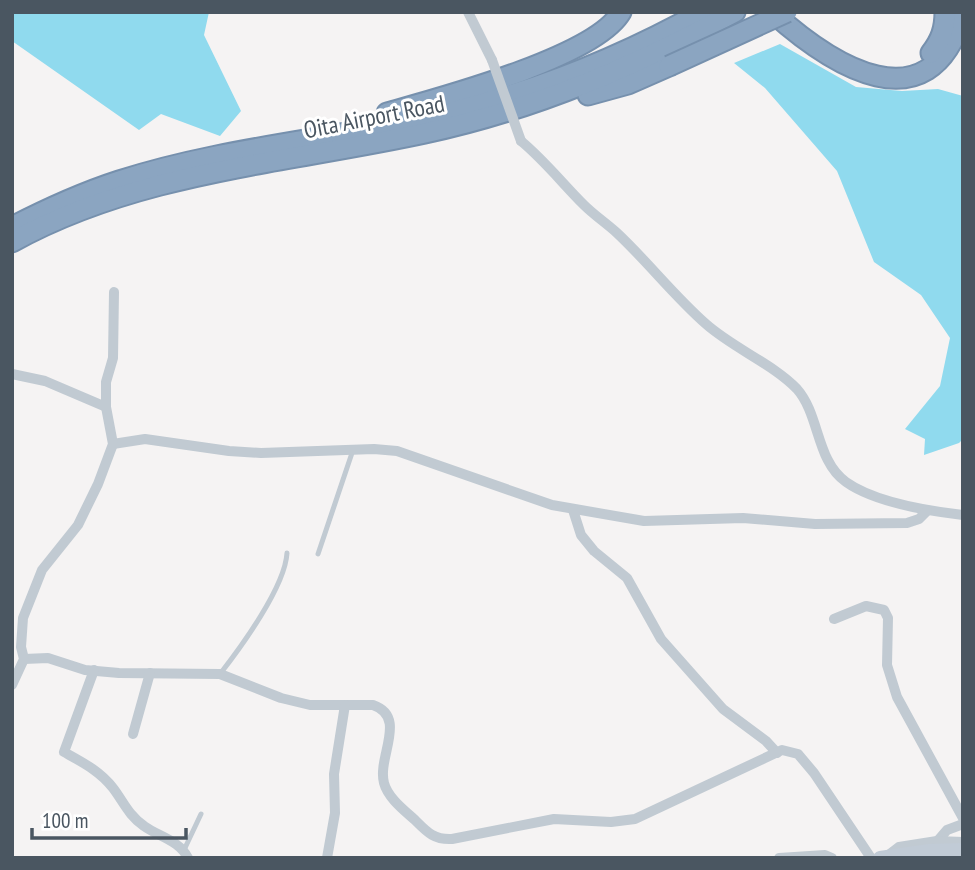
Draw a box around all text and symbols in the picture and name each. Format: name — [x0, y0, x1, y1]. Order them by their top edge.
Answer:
street label: Oita Airport Road — [301, 88, 447, 145]
scale bar — [32, 796, 186, 840]
text: 100 m — [42, 807, 88, 834]

